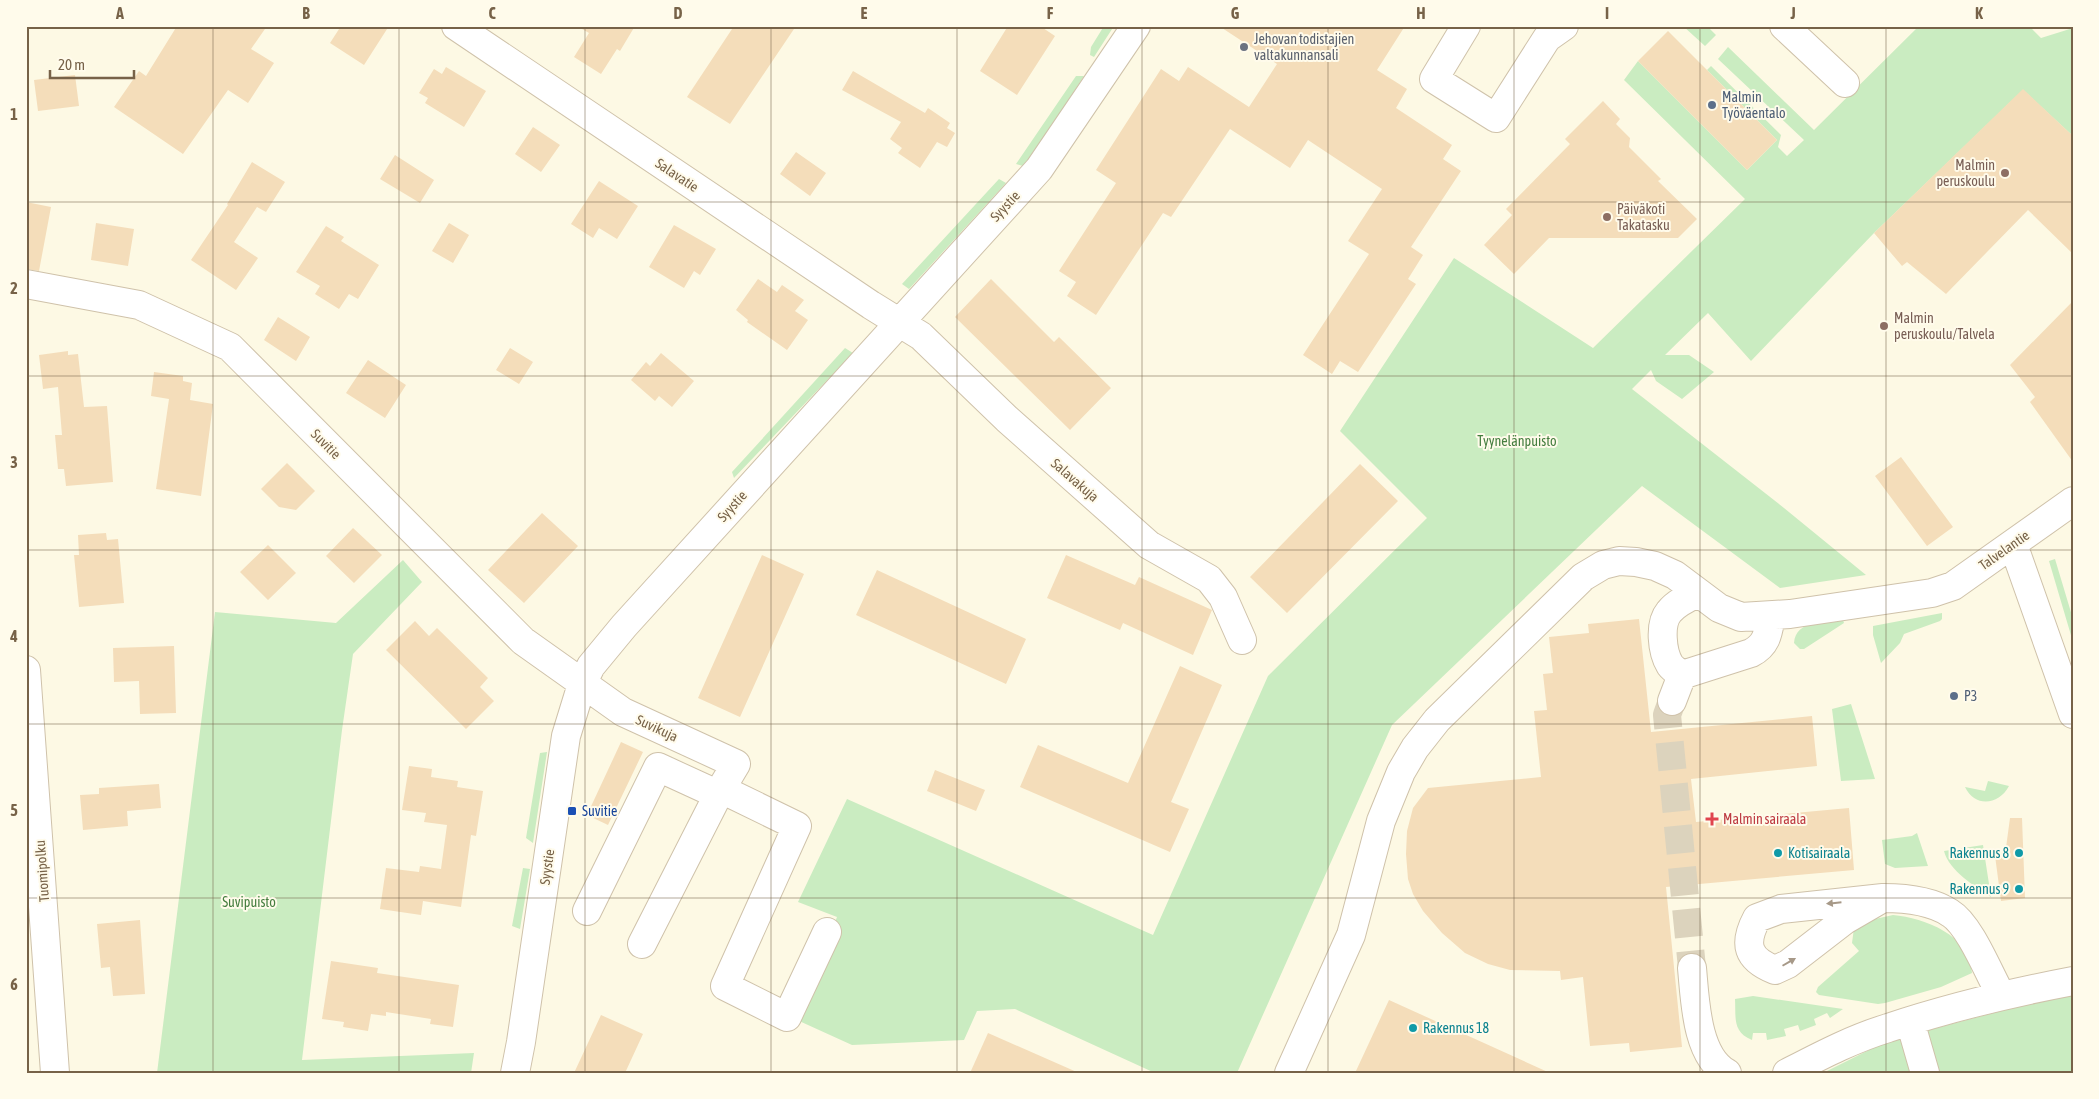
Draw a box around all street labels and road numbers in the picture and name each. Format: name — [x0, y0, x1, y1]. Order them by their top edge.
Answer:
street label: Salavatie — [652, 155, 702, 195]
street label: Syystie — [987, 187, 1023, 225]
street label: Suvitie — [308, 426, 344, 462]
street label: Salavakuja — [1048, 455, 1102, 505]
street label: Syystie — [714, 487, 750, 525]
street label: Talvelantie — [1976, 527, 2032, 573]
street label: Suvikuja — [634, 711, 680, 745]
street label: Tuomipolku — [32, 840, 52, 902]
street label: Syystie — [537, 848, 557, 886]

